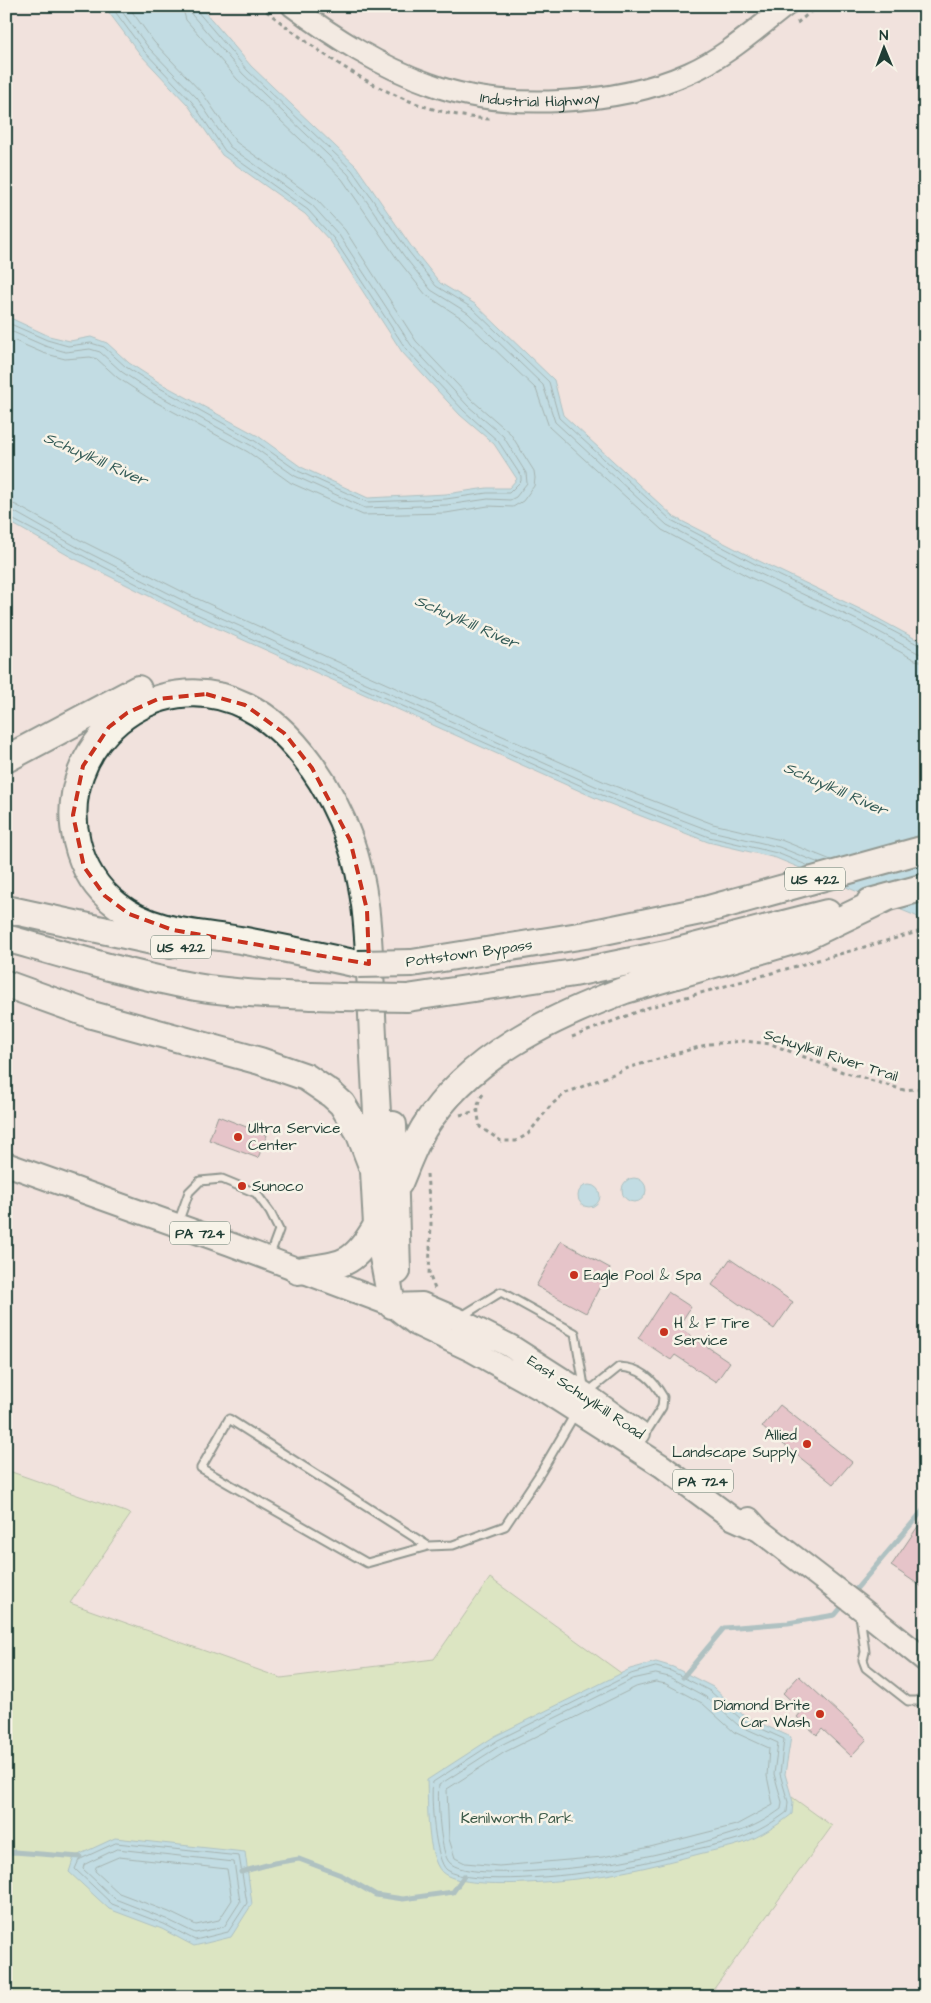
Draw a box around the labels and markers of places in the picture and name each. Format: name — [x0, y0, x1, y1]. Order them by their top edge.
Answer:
place label: Ultra Service Center — [248, 1118, 340, 1156]
marker: Ultra Service Center — [232, 1131, 244, 1143]
place label: Sunoco — [252, 1176, 304, 1197]
marker: Sunoco — [236, 1180, 248, 1192]
place label: Eagle Pool & Spa — [584, 1265, 702, 1287]
marker: Eagle Pool & Spa — [568, 1269, 580, 1281]
place label: H & F Tire Service — [674, 1313, 750, 1351]
marker: H & F Tire Service — [658, 1326, 670, 1338]
place label: Allied Landscape Supply — [672, 1425, 797, 1464]
marker: Allied Landscape Supply — [801, 1438, 813, 1450]
place label: Diamond Brite Car Wash — [714, 1695, 811, 1733]
marker: Diamond Brite Car Wash — [814, 1708, 826, 1720]

